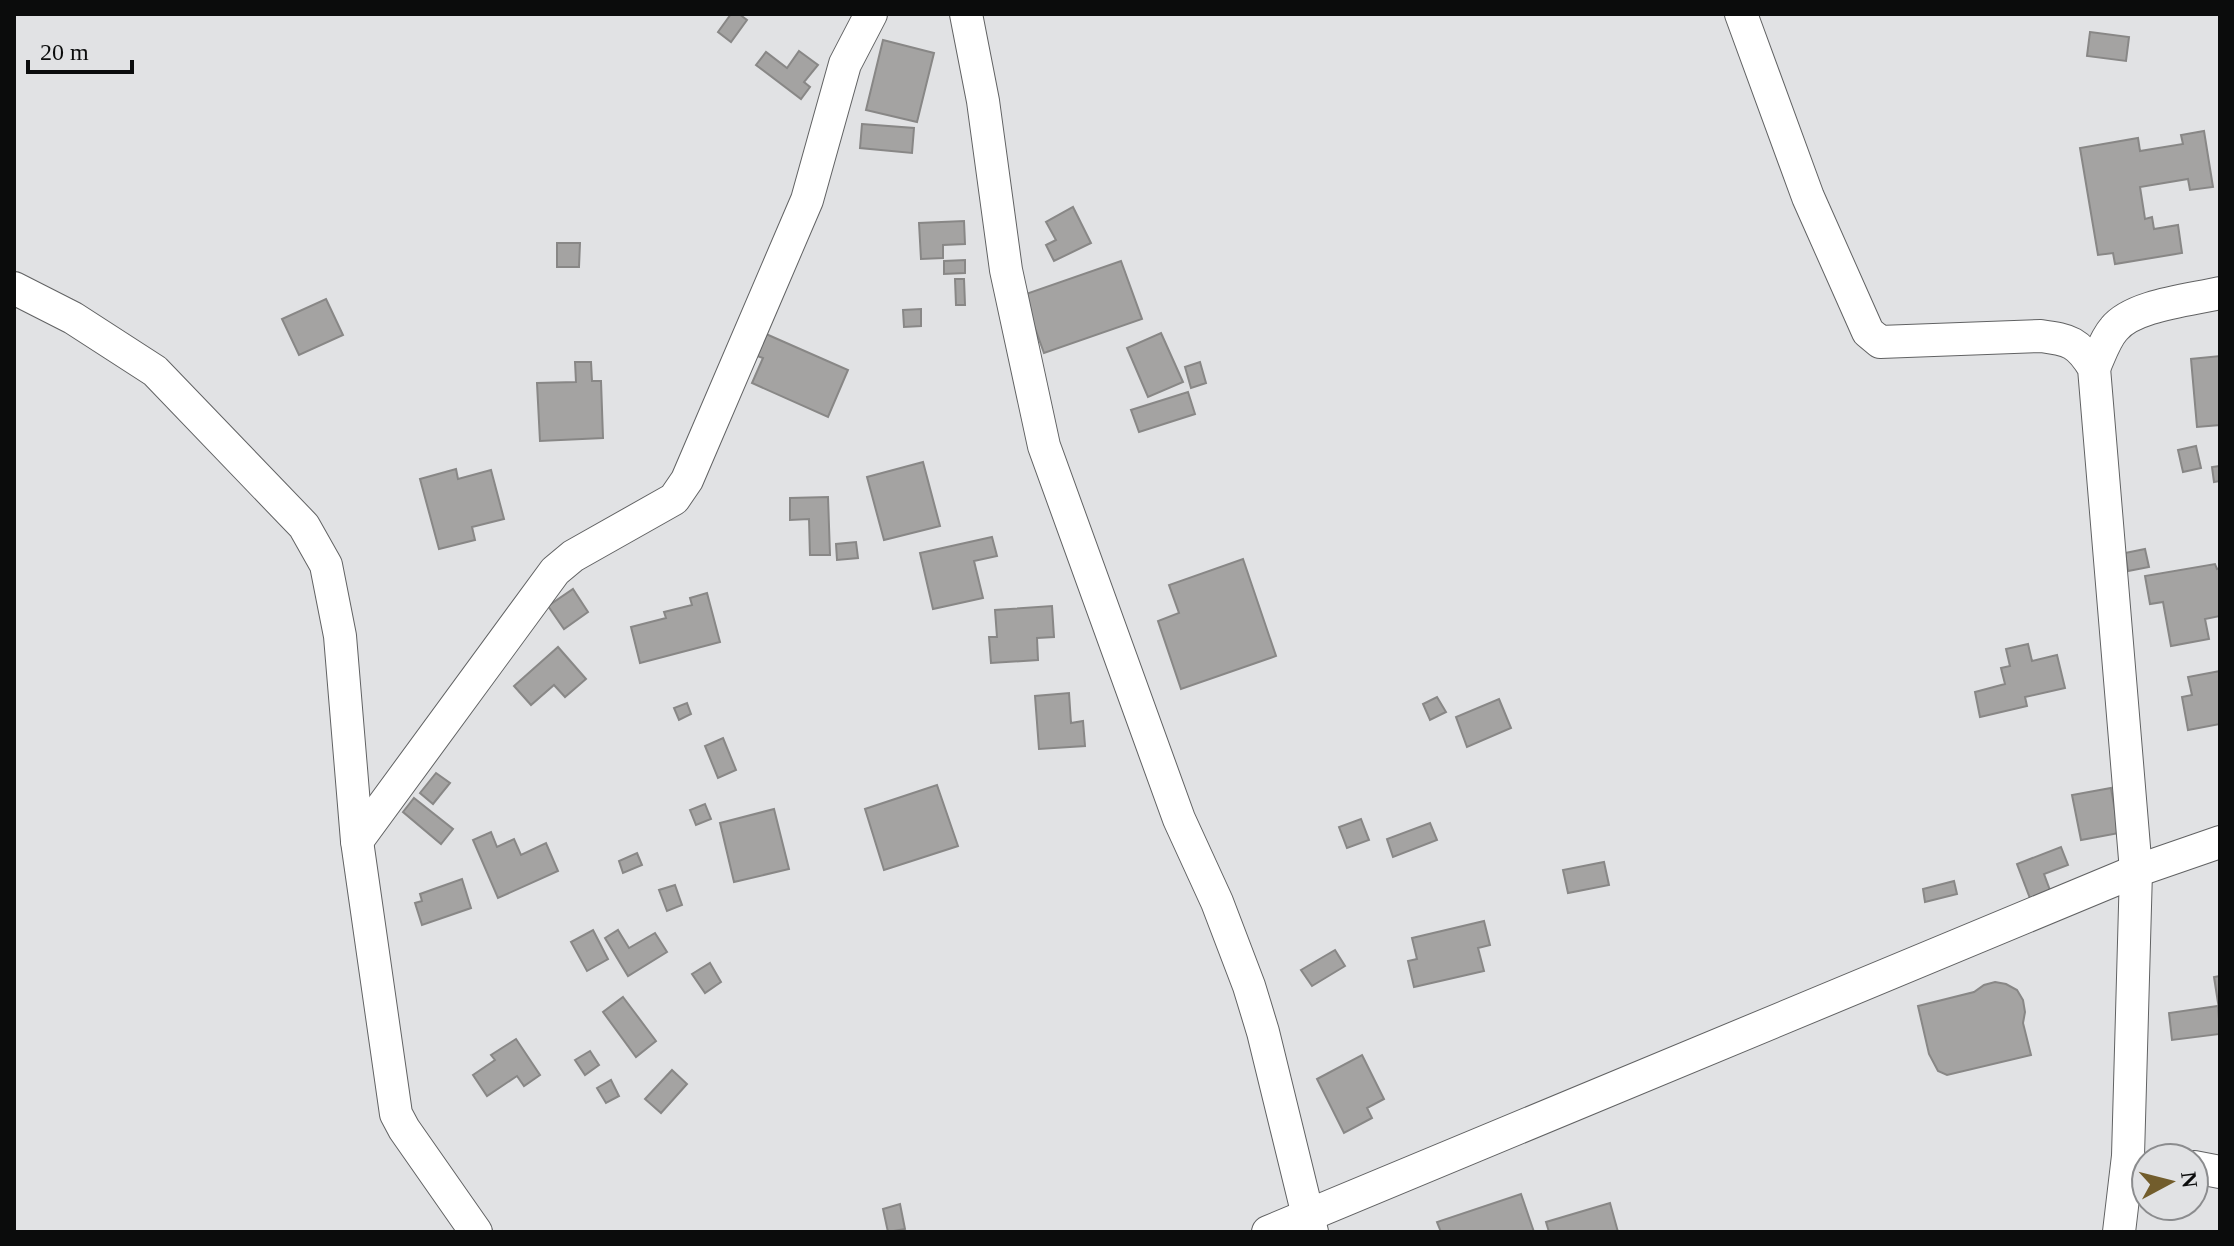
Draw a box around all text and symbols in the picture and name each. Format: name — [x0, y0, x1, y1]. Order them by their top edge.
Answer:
scale bar — [28, 24, 132, 74]
text: 20 m — [40, 39, 89, 65]
north arrow — [2130, 1142, 2210, 1222]
text: N — [2176, 1170, 2203, 1189]

